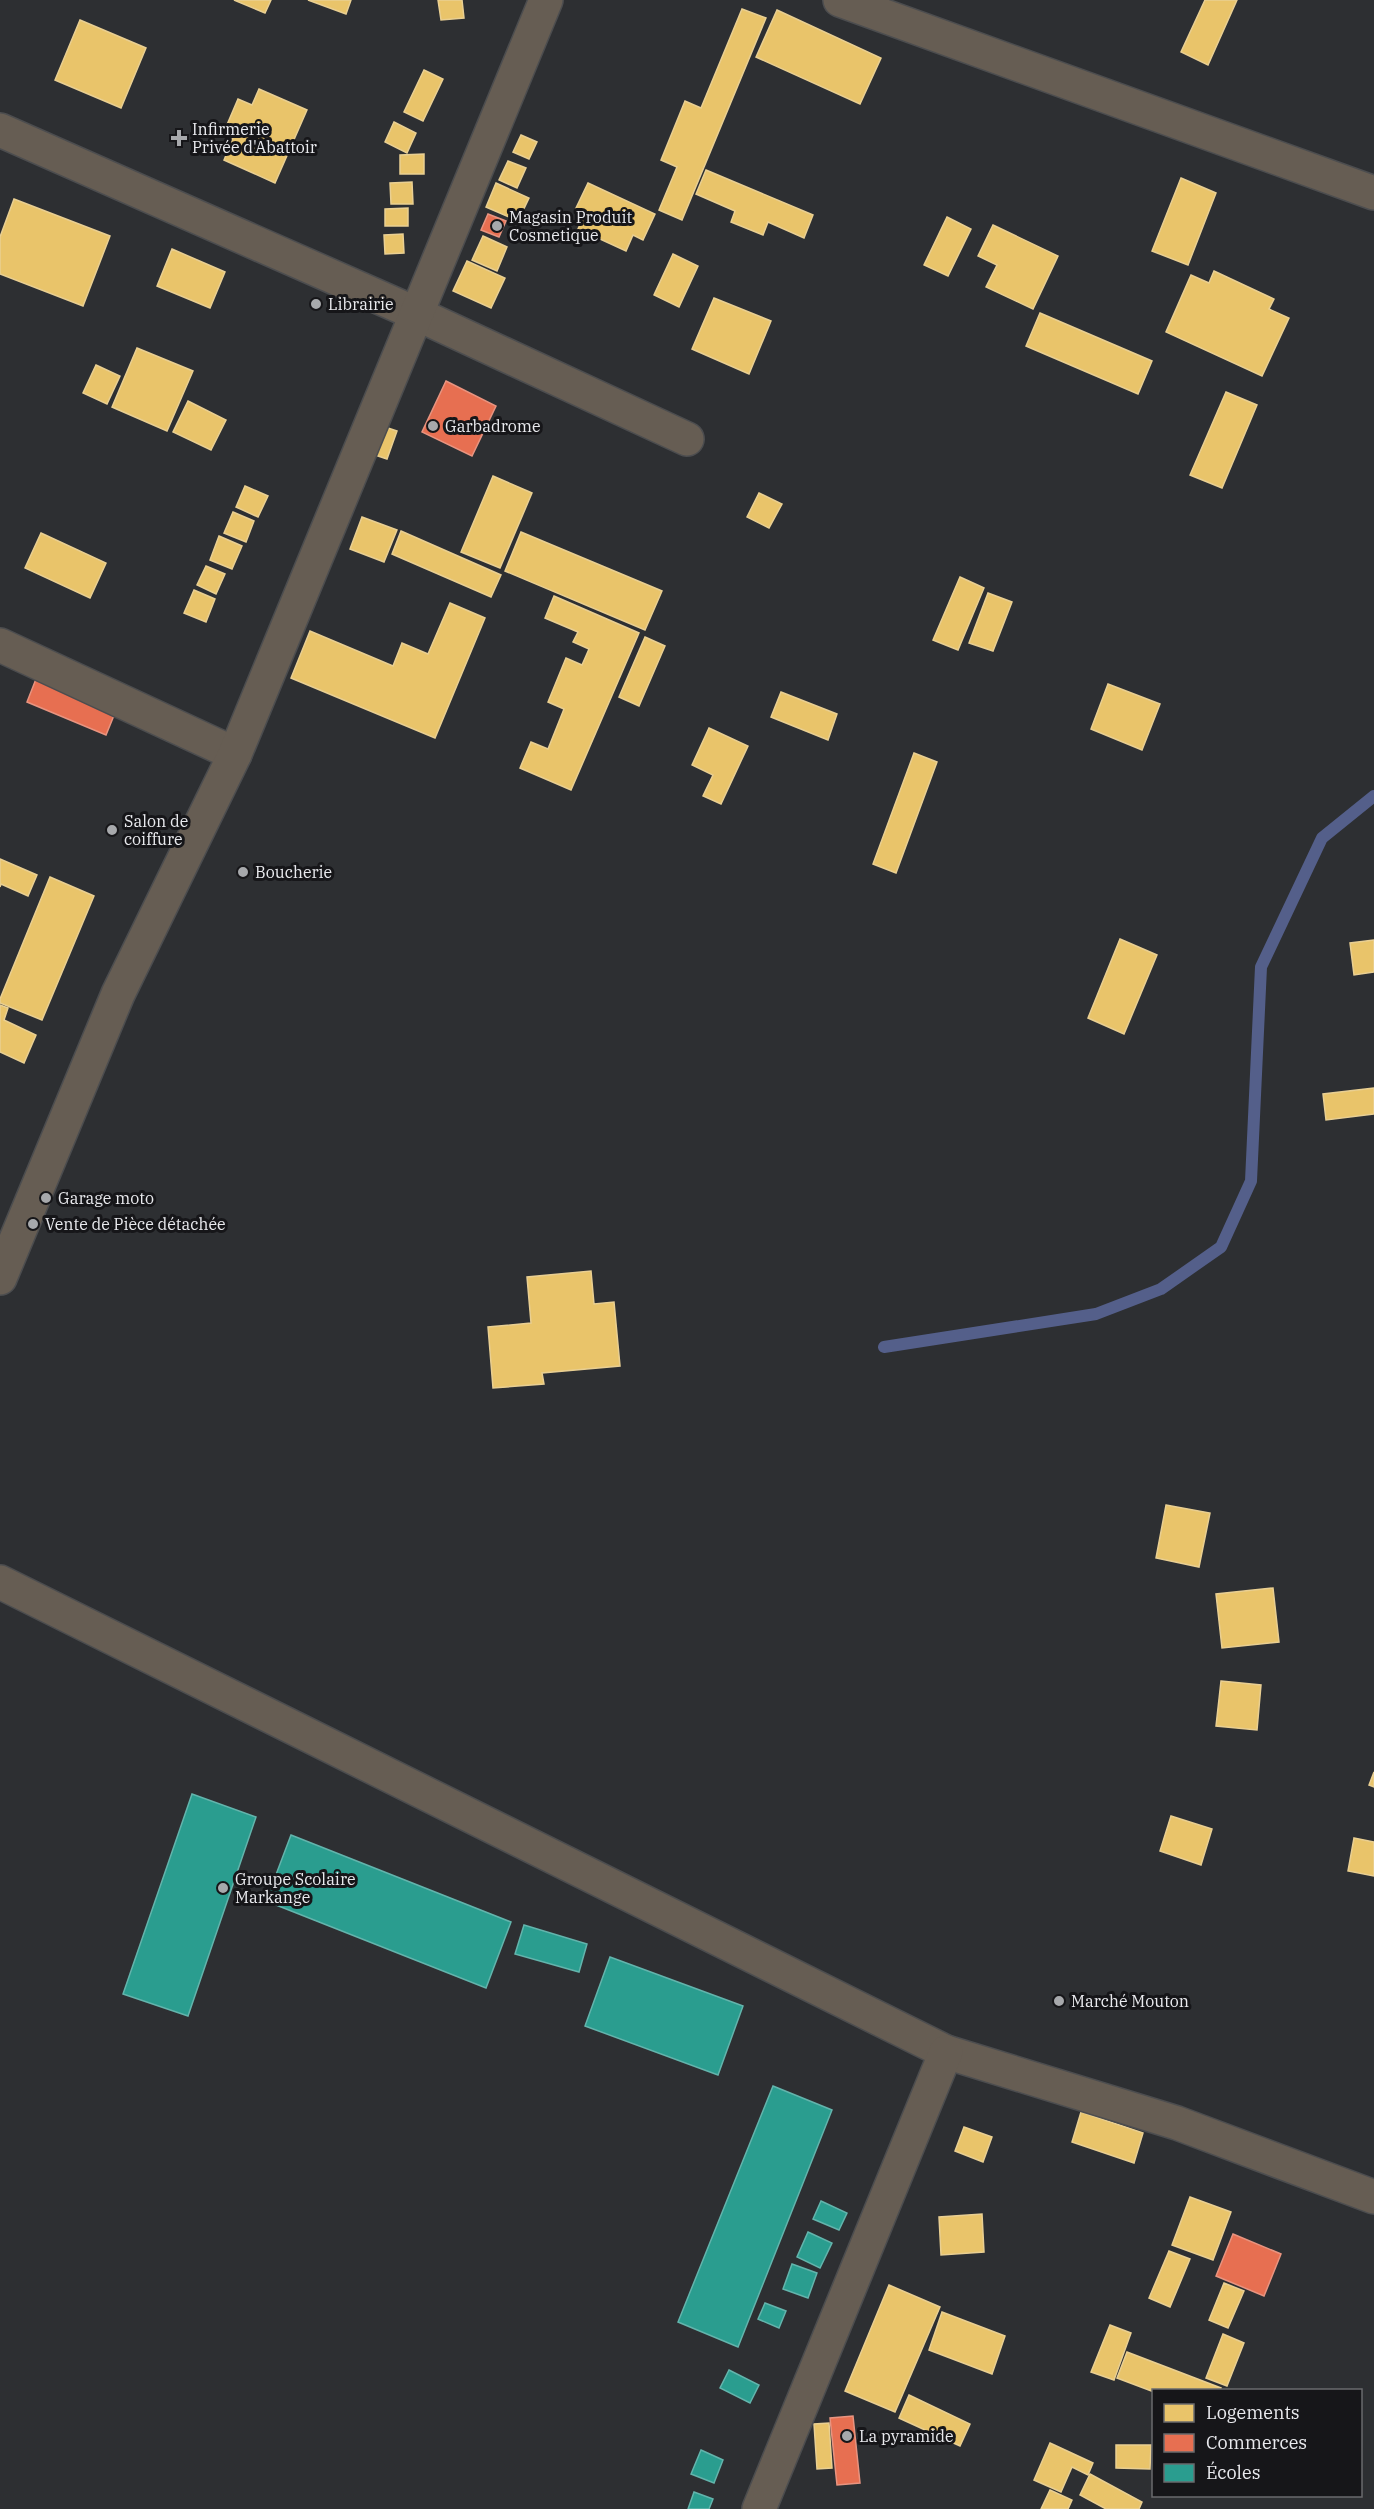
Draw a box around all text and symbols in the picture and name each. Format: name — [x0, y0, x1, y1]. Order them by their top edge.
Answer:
place label: Infirmerie Privée d'Abattoir — [192, 119, 317, 157]
marker: Infirmerie Privée d'Abattoir — [170, 129, 188, 147]
place label: Magasin Produit Cosmetique — [509, 207, 633, 245]
marker: Magasin Produit Cosmetique — [490, 219, 504, 233]
place label: Librairie — [328, 294, 394, 314]
marker: Librairie — [309, 297, 323, 311]
place label: Garbadrome — [445, 416, 541, 436]
marker: Garbadrome — [426, 419, 440, 433]
place label: Salon de coiffure — [124, 811, 188, 849]
marker: Salon de coiffure — [105, 823, 119, 837]
place label: Boucherie — [255, 862, 332, 882]
marker: Boucherie — [236, 865, 250, 879]
place label: Garage moto — [58, 1188, 154, 1208]
marker: Garage moto — [39, 1191, 53, 1205]
place label: Vente de Pièce détachée — [45, 1214, 226, 1234]
marker: Vente de Pièce détachée — [26, 1217, 40, 1231]
place label: Groupe Scolaire Markange — [235, 1869, 356, 1907]
marker: Groupe Scolaire Markange — [216, 1881, 230, 1895]
place label: Marché Mouton — [1071, 1991, 1189, 2011]
marker: Marché Mouton — [1052, 1994, 1066, 2008]
legend — [1152, 2389, 1362, 2497]
text: Logements — [1206, 2401, 1300, 2424]
place label: La pyramide — [859, 2426, 954, 2446]
marker: La pyramide — [840, 2429, 854, 2443]
text: Commerces — [1206, 2431, 1307, 2454]
text: Écoles — [1206, 2461, 1260, 2484]

